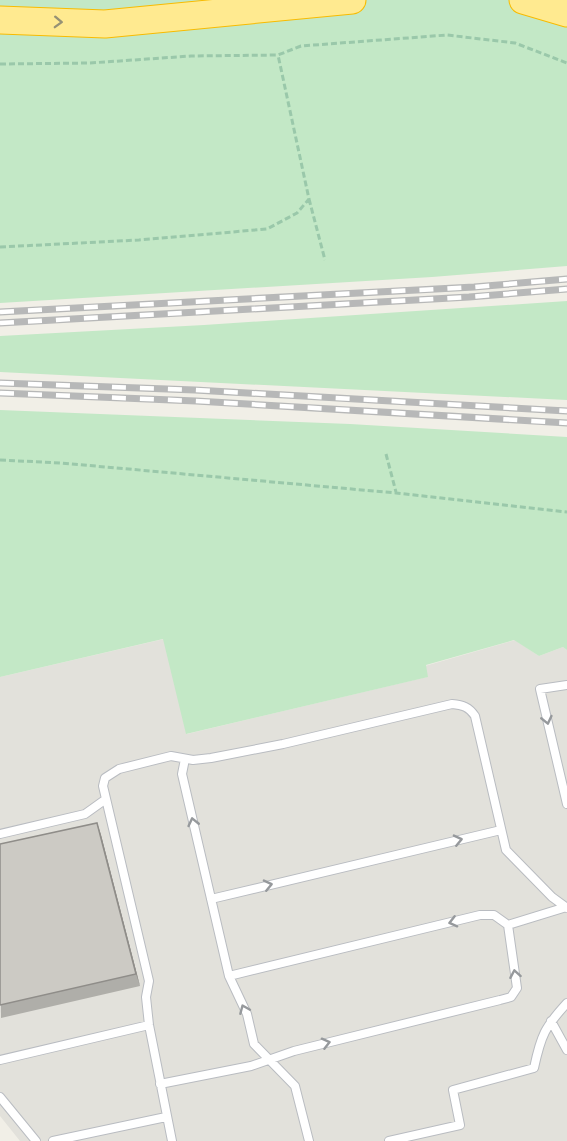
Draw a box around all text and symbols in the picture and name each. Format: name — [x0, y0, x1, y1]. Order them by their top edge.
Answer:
one-way arrow — [54, 16, 63, 29]
one-way arrow — [540, 714, 553, 724]
one-way arrow — [188, 817, 201, 827]
one-way arrow — [453, 835, 463, 848]
one-way arrow — [263, 880, 273, 893]
one-way arrow — [448, 914, 458, 927]
one-way arrow — [509, 969, 522, 979]
one-way arrow — [239, 1005, 251, 1016]
one-way arrow — [321, 1037, 331, 1050]

